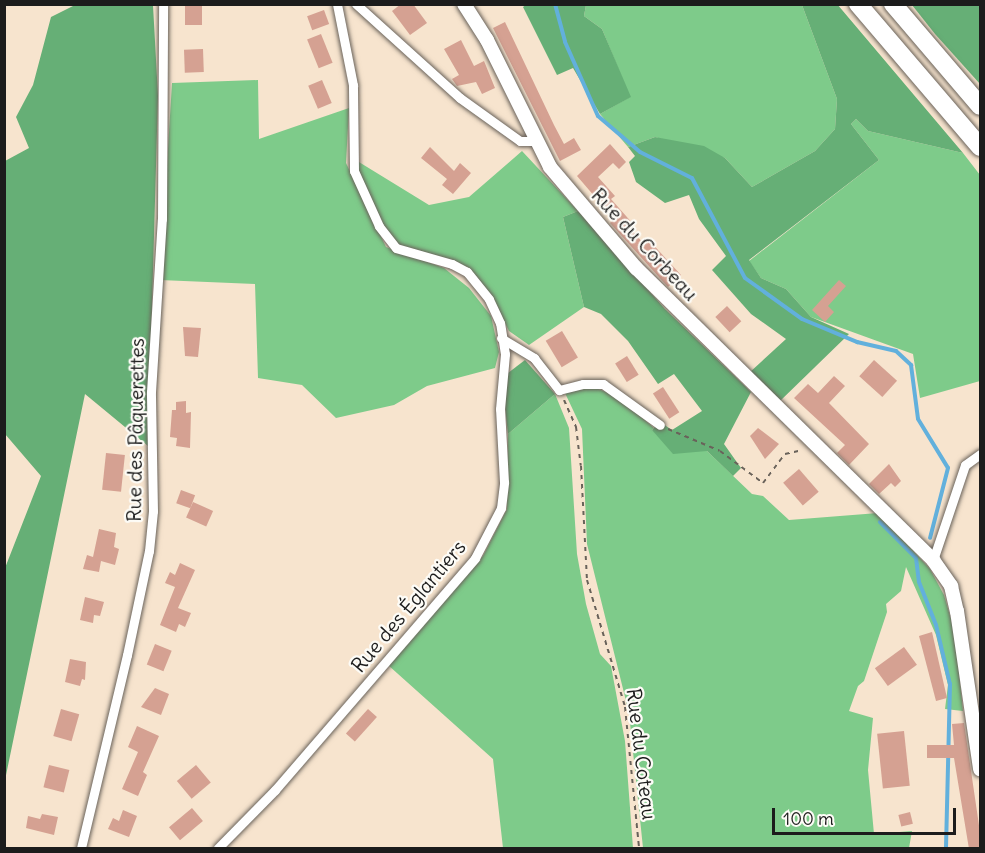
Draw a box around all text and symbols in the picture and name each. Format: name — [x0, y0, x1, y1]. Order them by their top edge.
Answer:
street label: Rue du Corbeau — [587, 183, 703, 305]
street label: Rue des Pâquerettes — [121, 338, 149, 522]
street label: Rue des Églantiers — [346, 535, 470, 677]
street label: Rue du Coteau — [622, 687, 662, 821]
scale bar — [775, 796, 960, 834]
text: 100 m — [783, 807, 834, 830]

